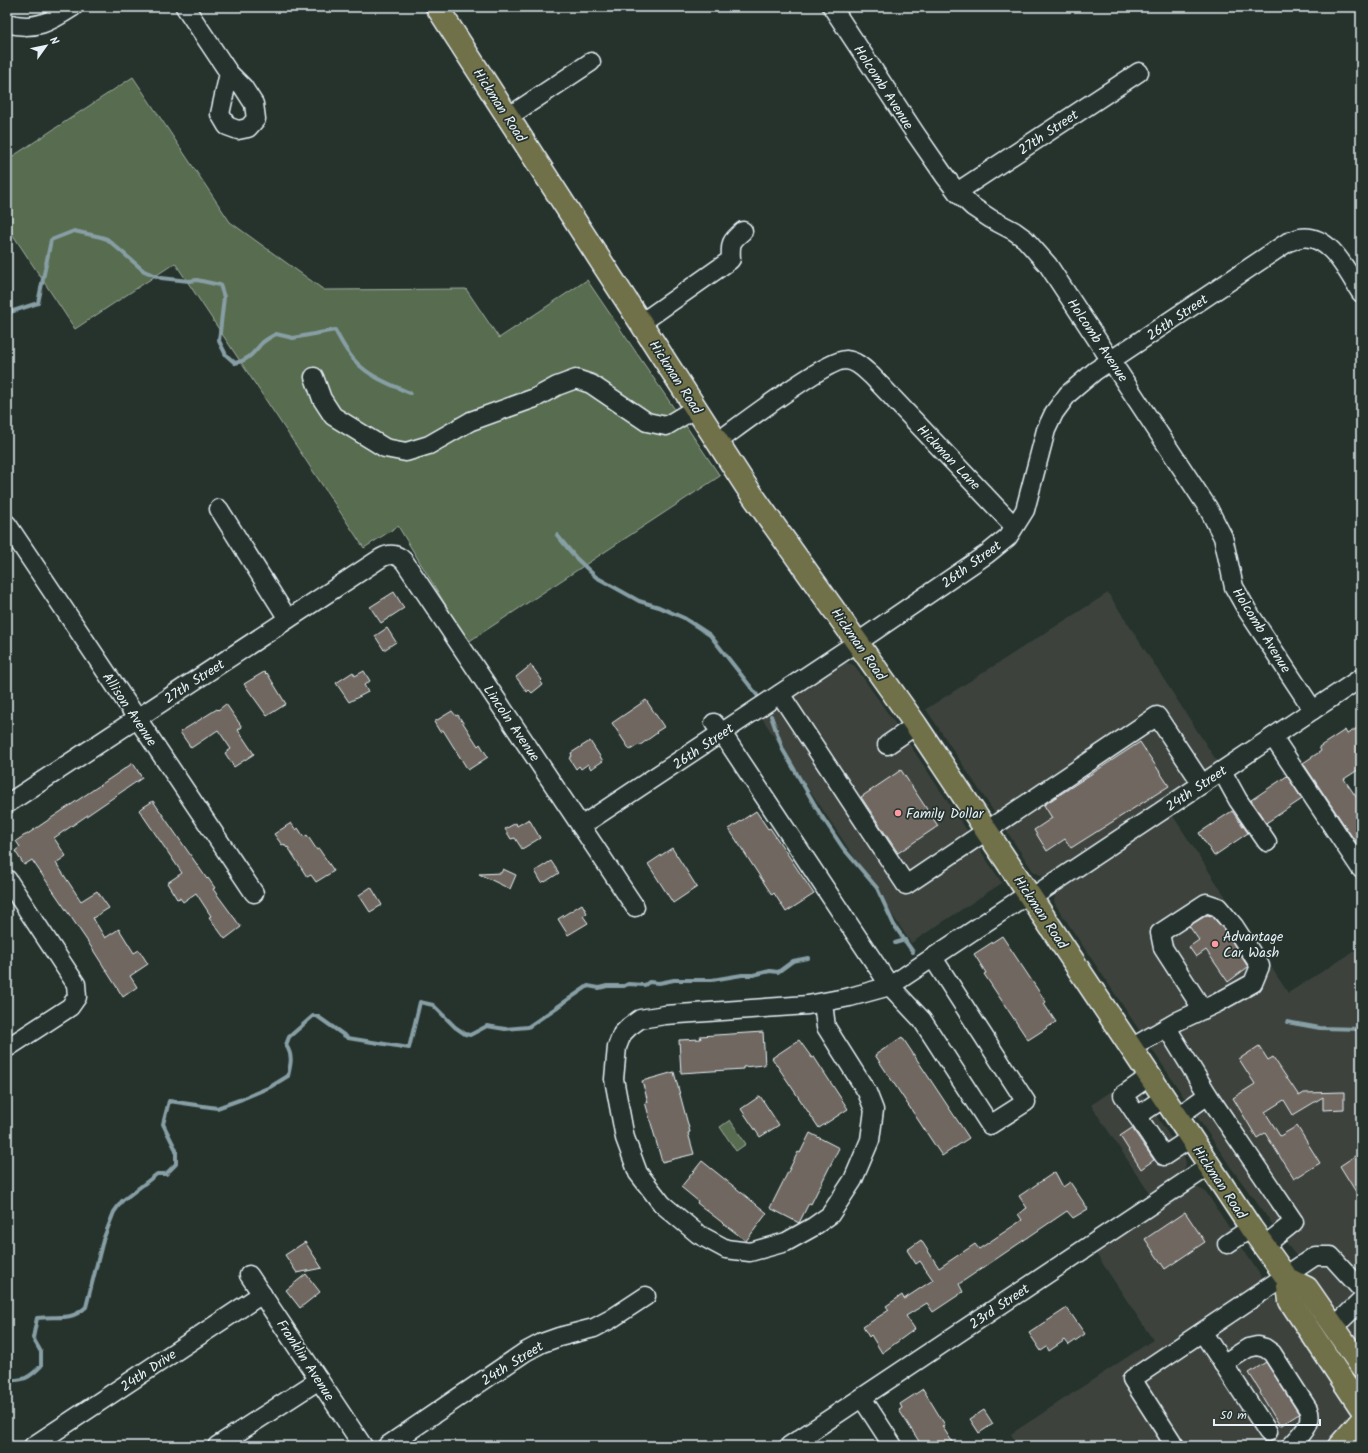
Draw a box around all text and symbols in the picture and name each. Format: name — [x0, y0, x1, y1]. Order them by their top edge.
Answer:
north arrow — [26, 26, 66, 66]
text: N — [44, 33, 63, 49]
street label: Holcomb Avenue — [848, 41, 919, 135]
street label: Hickman Road — [467, 64, 532, 148]
street label: 27th Street — [1014, 104, 1084, 161]
street label: 26th Street — [1142, 289, 1213, 347]
street label: Holcomb Avenue — [1061, 294, 1134, 388]
street label: Hickman Road — [643, 336, 708, 420]
street label: Hickman Lane — [911, 420, 986, 496]
street label: 26th Street — [937, 535, 1007, 594]
street label: Holcomb Avenue — [1226, 584, 1297, 678]
street label: Hickman Road — [825, 604, 892, 686]
street label: 27th Street — [160, 654, 230, 710]
street label: Allison Avenue — [96, 668, 163, 752]
street label: Lincoln Avenue — [477, 681, 545, 767]
street label: 26th Street — [668, 718, 739, 776]
street label: 24th Street — [1161, 760, 1232, 817]
place label: Family Dollar — [906, 803, 985, 825]
marker: Family Dollar — [893, 808, 903, 818]
street label: Hickman Road — [1007, 871, 1073, 955]
place label: Advantage Car Wash — [1223, 926, 1284, 964]
marker: Advantage Car Wash — [1210, 939, 1220, 949]
street label: Hickman Road — [1186, 1141, 1252, 1225]
street label: 23rd Street — [965, 1278, 1035, 1335]
street label: Franklin Avenue — [270, 1315, 340, 1406]
street label: 24th Street — [477, 1336, 548, 1392]
street label: 24th Drive — [116, 1344, 182, 1398]
scale bar — [1214, 1401, 1320, 1427]
text: 50 m — [1220, 1406, 1247, 1425]

